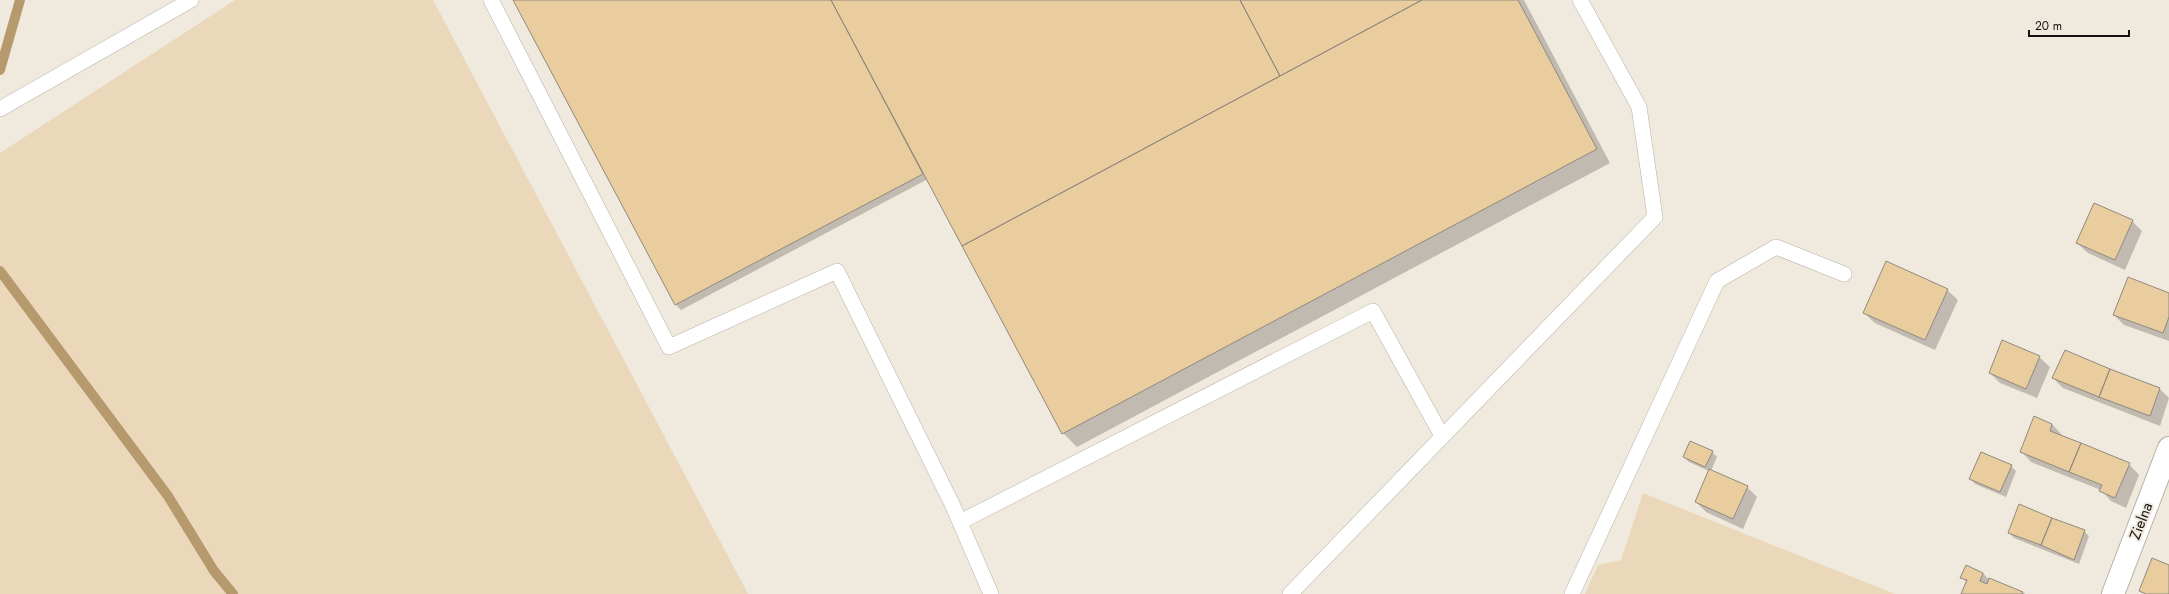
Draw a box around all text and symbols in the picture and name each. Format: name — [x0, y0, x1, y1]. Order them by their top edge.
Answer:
scale bar — [2029, 12, 2129, 38]
text: 20 m — [2035, 17, 2062, 35]
street label: Zielna — [2124, 499, 2158, 543]

